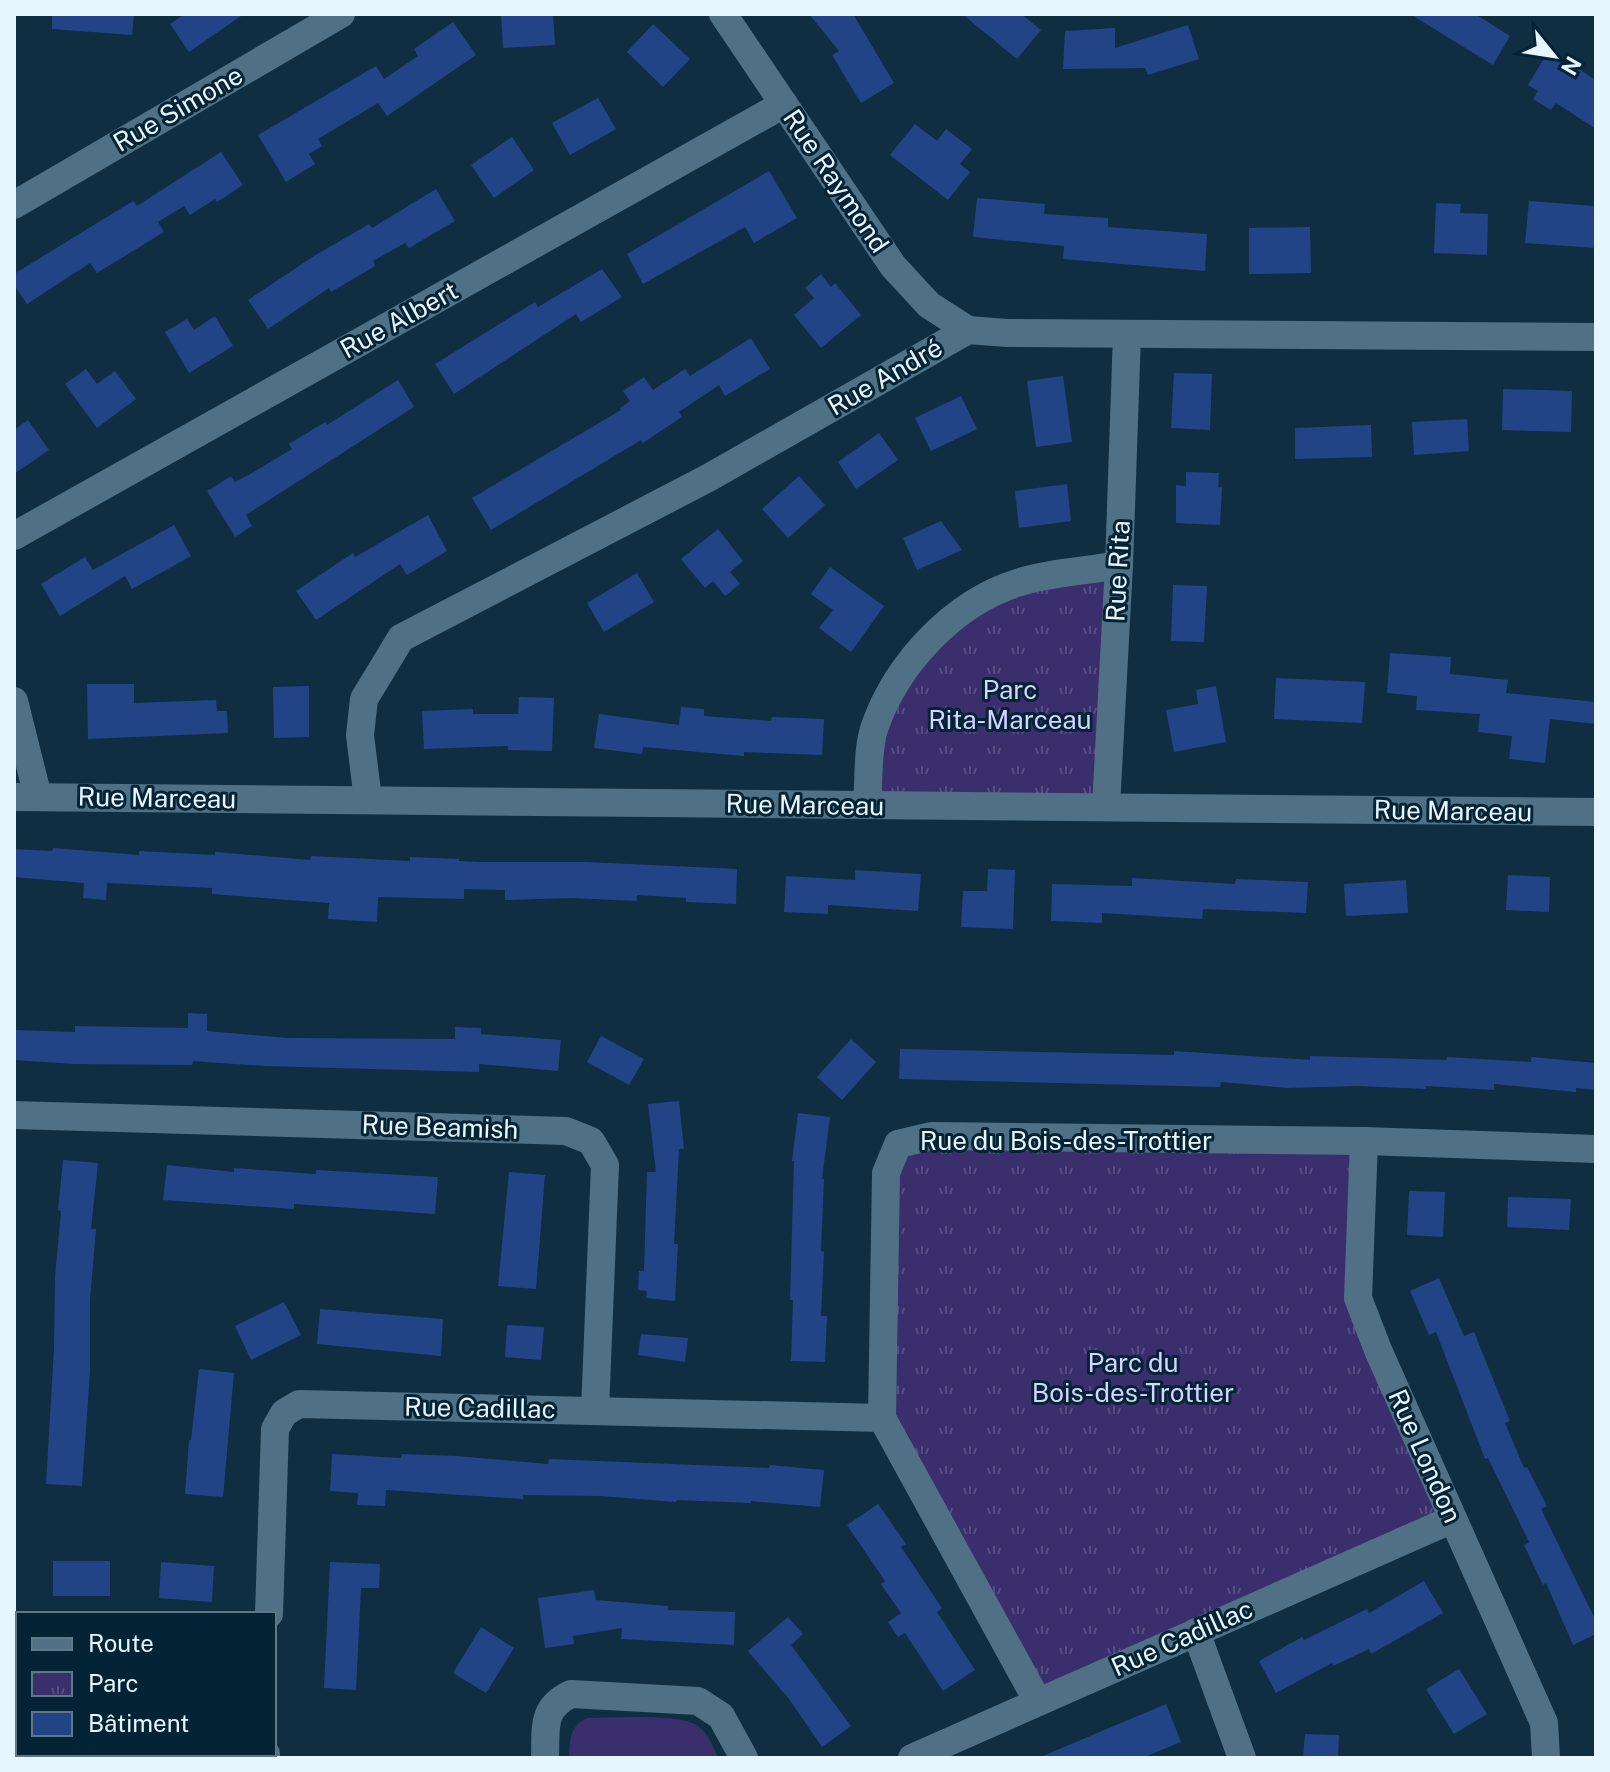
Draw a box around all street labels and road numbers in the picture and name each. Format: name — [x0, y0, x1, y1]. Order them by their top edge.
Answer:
street label: Rue Simone — [108, 59, 248, 158]
street label: Rue Raymond — [777, 103, 896, 258]
street label: Rue Albert — [335, 275, 463, 365]
street label: Rue André — [822, 331, 948, 422]
street label: Rue Rita — [1099, 519, 1136, 623]
street label: Rue Marceau — [77, 781, 237, 814]
street label: Rue Marceau — [725, 788, 885, 821]
street label: Rue Marceau — [1373, 794, 1533, 827]
street label: Rue Beamish — [361, 1108, 519, 1145]
street label: Rue du Bois-des-Trottier — [920, 1125, 1212, 1156]
street label: Rue London — [1382, 1384, 1469, 1527]
street label: Rue Cadillac — [404, 1391, 556, 1424]
street label: Rue Cadillac — [1106, 1593, 1257, 1683]

